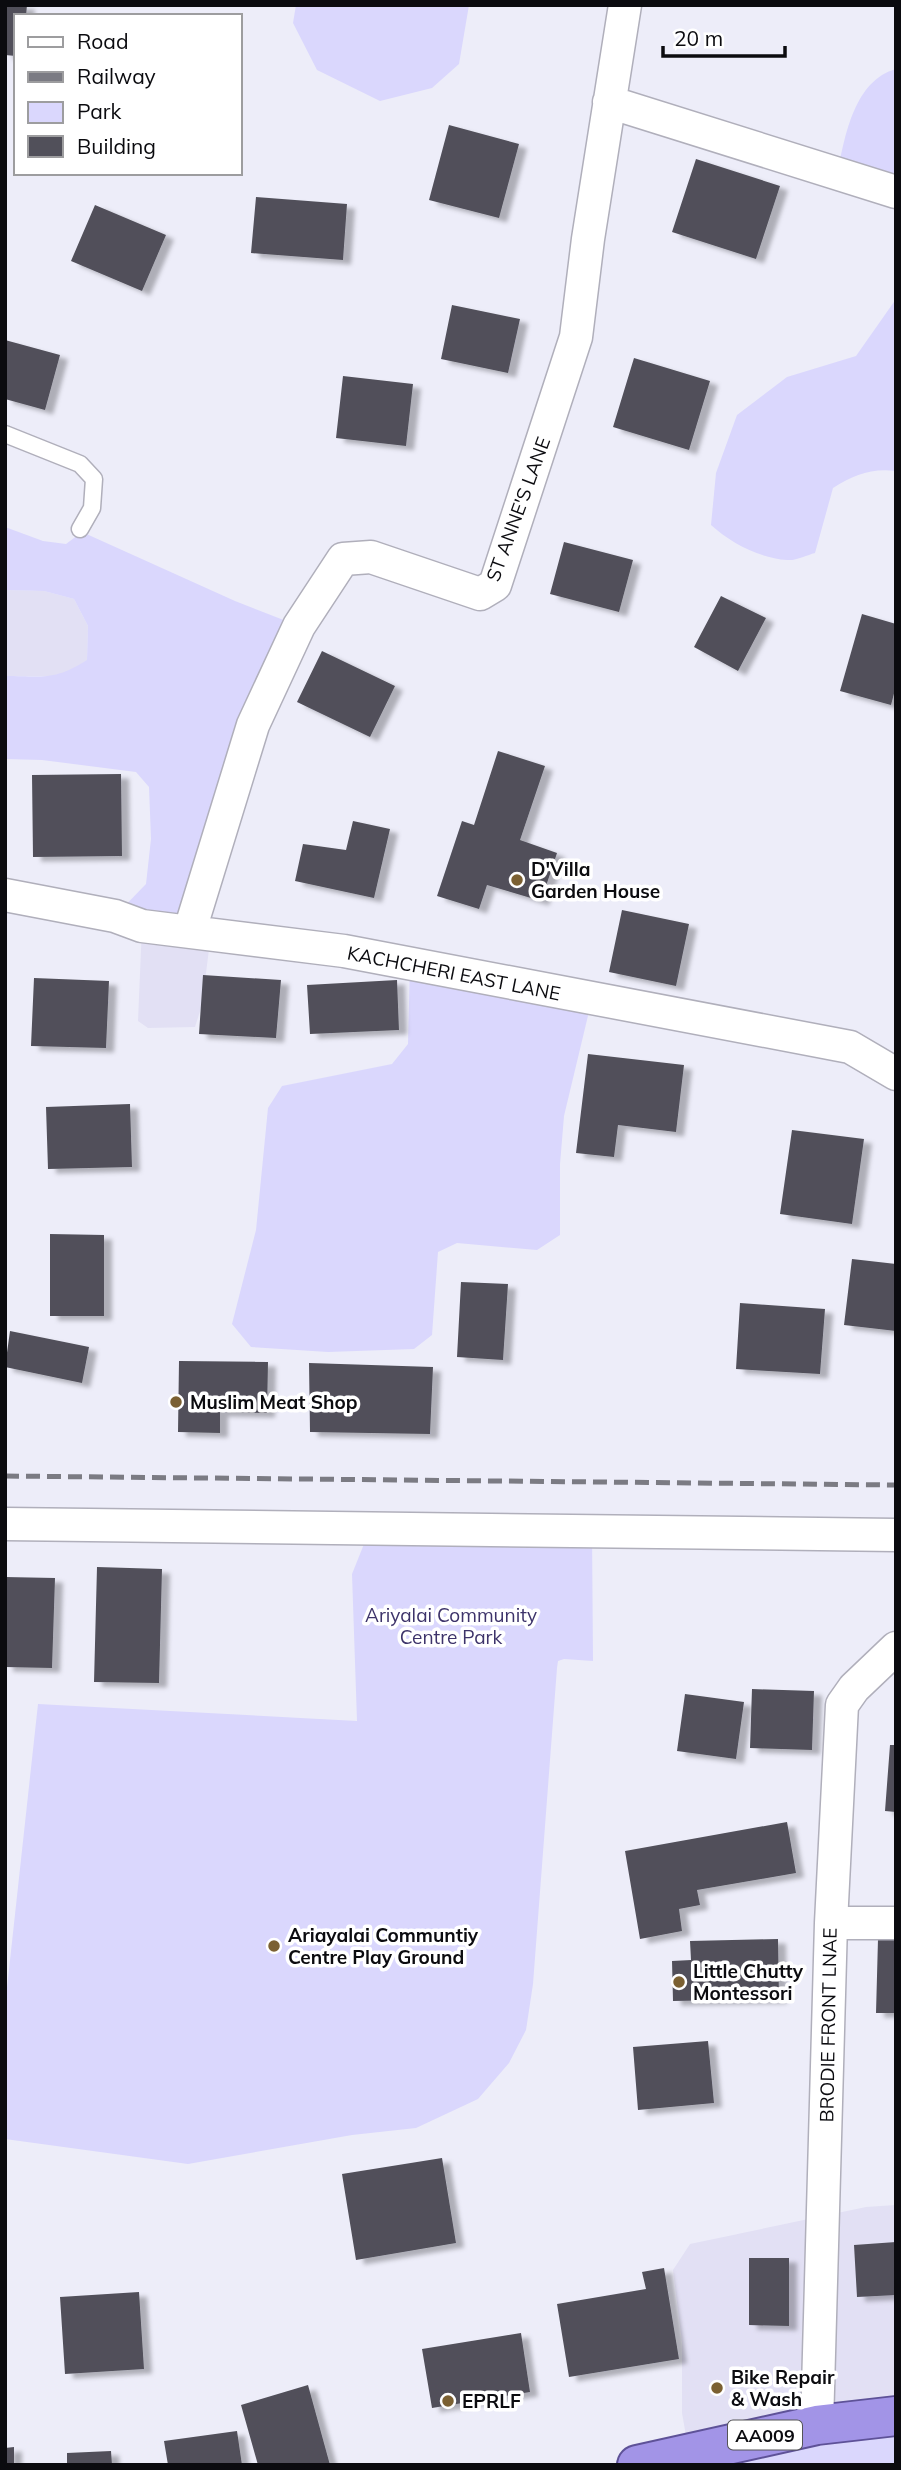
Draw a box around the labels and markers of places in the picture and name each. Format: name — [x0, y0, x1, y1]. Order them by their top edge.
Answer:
place label: D'Villa Garden House — [531, 857, 660, 903]
marker: D'Villa Garden House — [509, 872, 525, 888]
place label: Muslim Meat Shop — [190, 1390, 358, 1414]
marker: Muslim Meat Shop — [168, 1394, 184, 1410]
place label: Ariayalai Communtiy Centre Play Ground — [288, 1923, 479, 1969]
marker: Ariayalai Communtiy Centre Play Ground — [266, 1938, 282, 1954]
place label: Little Chutty Montessori — [693, 1959, 804, 2005]
marker: Little Chutty Montessori — [671, 1974, 687, 1990]
place label: Bike Repair & Wash — [731, 2365, 835, 2411]
marker: Bike Repair & Wash — [709, 2380, 725, 2396]
place label: EPRLF — [462, 2389, 521, 2413]
marker: EPRLF — [440, 2393, 456, 2409]

